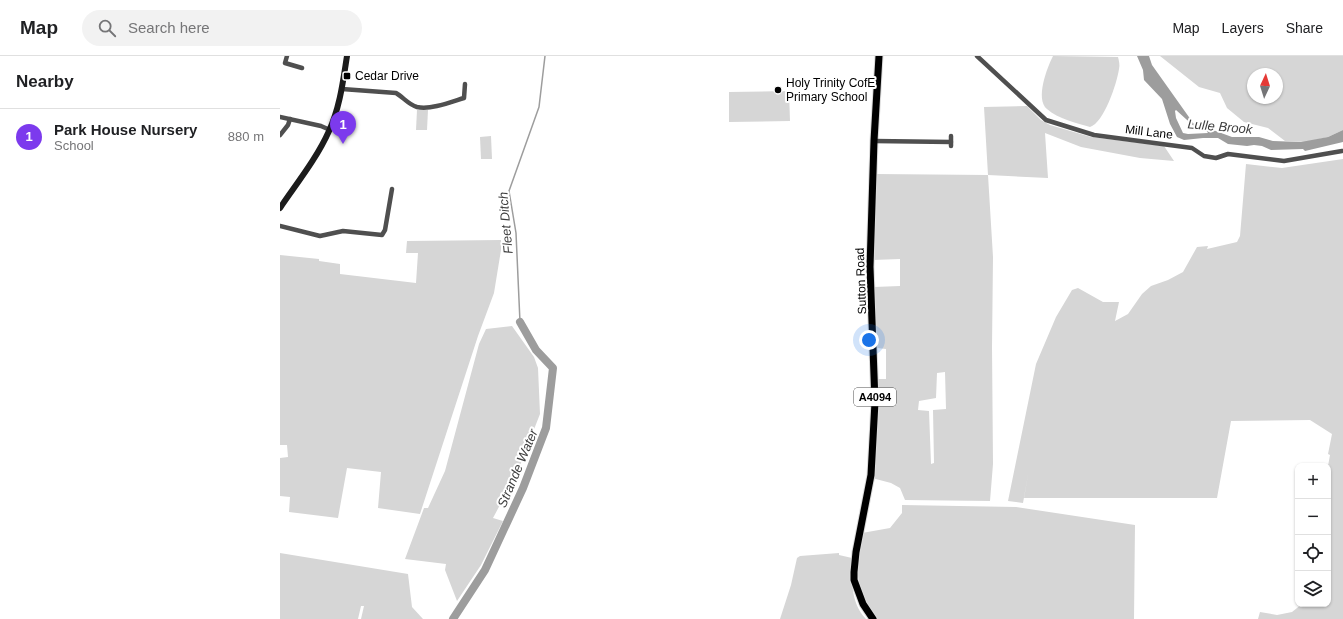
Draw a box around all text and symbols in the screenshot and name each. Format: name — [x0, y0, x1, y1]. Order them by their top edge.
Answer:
search box — [82, 10, 362, 46]
text: Map — [20, 17, 58, 38]
icon: search — [96, 17, 118, 39]
text: Search here — [128, 19, 210, 36]
text: Map — [1172, 20, 1200, 36]
text: Layers — [1222, 20, 1264, 36]
text: Share — [1286, 20, 1323, 36]
north arrow — [1247, 68, 1283, 104]
place label: Cedar Drive — [355, 69, 419, 83]
marker: Cedar Drive — [342, 71, 352, 81]
text: Nearby — [16, 72, 74, 91]
place label: Holy Trinity CofE Primary School — [786, 76, 875, 104]
marker: Holy Trinity CofE Primary School — [773, 85, 783, 95]
pin: 1 — [330, 111, 356, 144]
water label: Lulle Brook — [1187, 116, 1254, 137]
text: Park House Nursery — [54, 121, 197, 138]
street label: Mill Lane — [1124, 122, 1174, 142]
text: 1 — [25, 129, 33, 144]
text: 880 m — [228, 129, 264, 144]
text: School — [54, 138, 94, 153]
water label: Fleet Ditch — [495, 191, 516, 255]
street label: Sutton Road — [853, 247, 869, 315]
your location — [859, 330, 879, 350]
road number: A4094 — [854, 388, 896, 406]
water label: Strande Water — [494, 426, 541, 510]
map controls — [1295, 463, 1331, 607]
button: + — [1295, 463, 1331, 499]
button: − — [1295, 499, 1331, 535]
button: locate — [1295, 535, 1331, 571]
button: layers — [1295, 571, 1331, 607]

